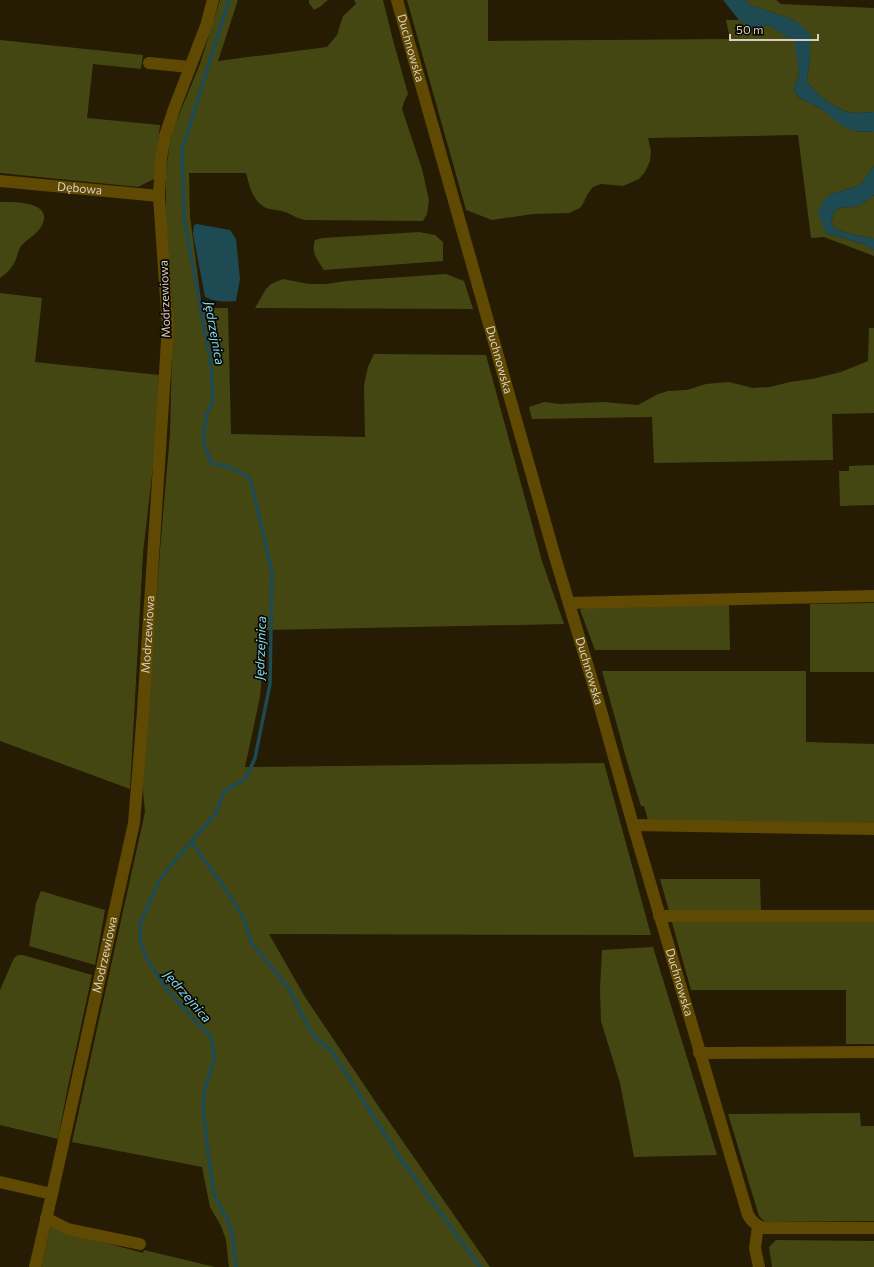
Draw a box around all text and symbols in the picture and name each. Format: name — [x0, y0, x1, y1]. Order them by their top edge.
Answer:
street label: Duchnowska — [395, 12, 428, 83]
scale bar — [730, 16, 818, 42]
text: 50 m — [736, 22, 764, 36]
street label: Dębowa — [57, 178, 103, 197]
street label: Modrzewiowa — [156, 260, 172, 338]
water label: Jędrzejnica — [201, 299, 228, 366]
street label: Duchnowska — [484, 324, 516, 395]
street label: Modrzewiowa — [137, 595, 156, 674]
water label: Jędrzejnica — [251, 616, 269, 681]
street label: Duchnowska — [573, 635, 607, 706]
street label: Modrzewiowa — [89, 915, 119, 994]
street label: Duchnowska — [664, 946, 697, 1018]
water label: Jędrzejnica — [160, 966, 215, 1026]

